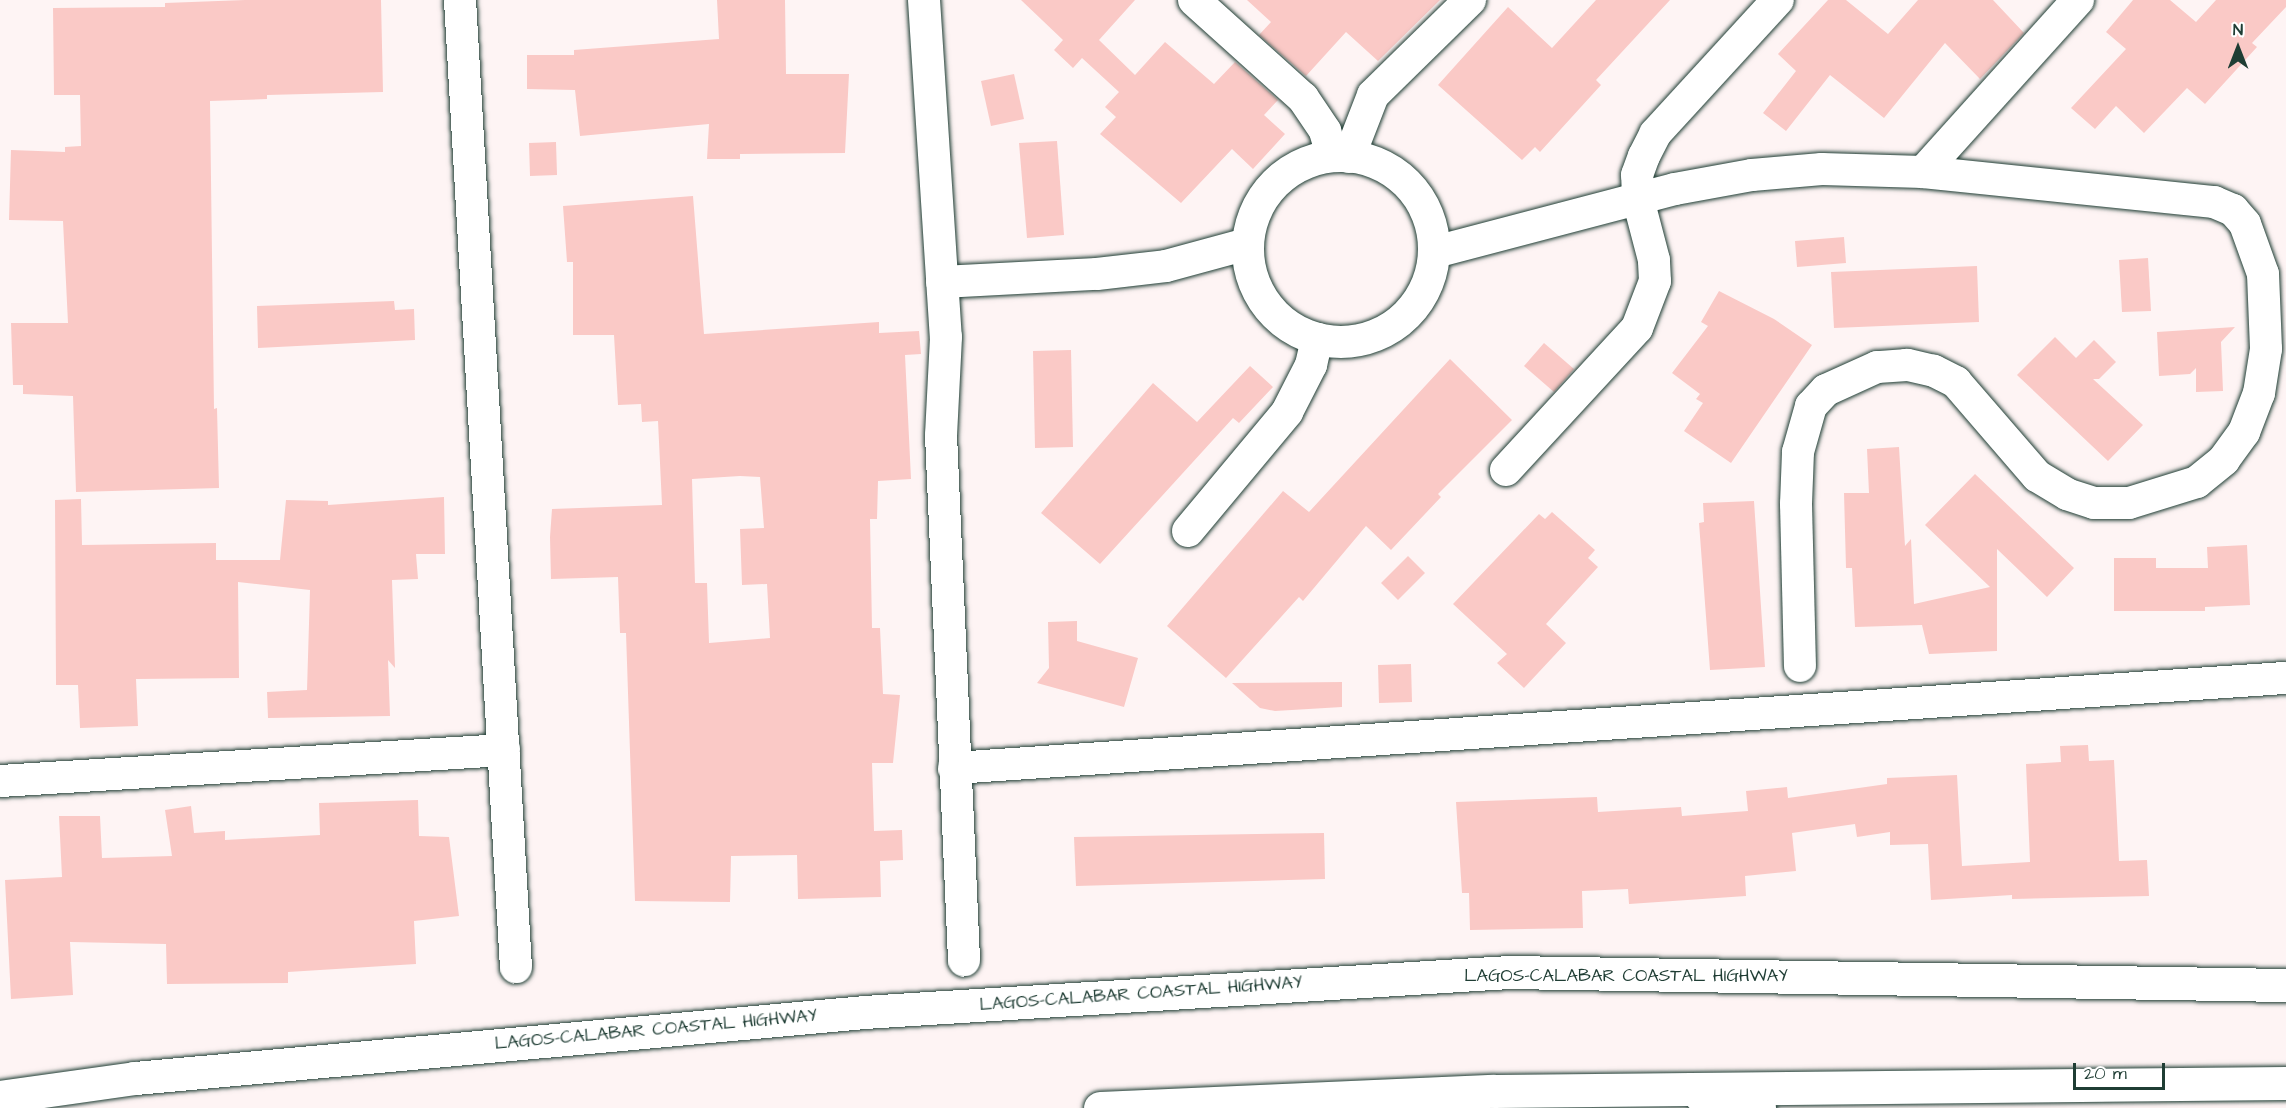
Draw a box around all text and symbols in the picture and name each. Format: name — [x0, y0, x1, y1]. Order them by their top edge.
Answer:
north arrow — [2208, 18, 2268, 78]
text: N — [2233, 19, 2243, 41]
street label: LAGOS-CALABAR COASTAL HIGHWAY — [1464, 965, 1788, 987]
street label: LAGOS-CALABAR COASTAL HIGHWAY — [979, 972, 1303, 1016]
street label: LAGOS-CALABAR COASTAL HIGHWAY — [494, 1005, 818, 1055]
scale bar — [2076, 1051, 2168, 1089]
text: 20 m — [2084, 1061, 2127, 1086]

